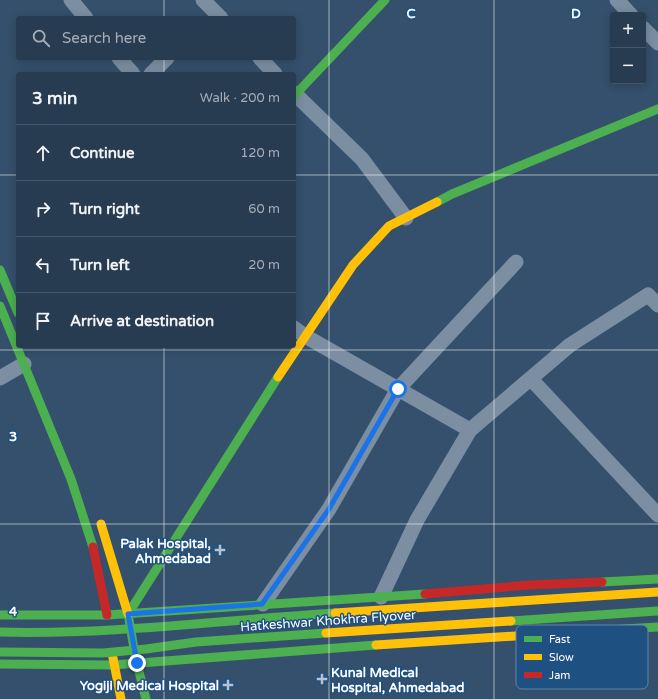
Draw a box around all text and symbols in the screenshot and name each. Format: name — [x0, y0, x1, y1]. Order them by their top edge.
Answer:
text: C — [406, 6, 416, 22]
text: D — [571, 6, 581, 22]
map controls — [610, 12, 646, 84]
button: + — [610, 12, 646, 48]
search box — [16, 16, 296, 60]
icon: search — [30, 27, 52, 49]
text: Search here — [62, 29, 146, 47]
button: − — [610, 48, 646, 84]
text: 3 min — [32, 88, 77, 109]
text: Walk · 200 m — [200, 90, 280, 106]
icon: ahead — [32, 142, 54, 164]
text: Continue — [70, 144, 134, 162]
text: 120 m — [240, 145, 280, 161]
icon: right — [32, 198, 54, 220]
text: Turn right — [70, 200, 140, 218]
text: 60 m — [248, 201, 280, 217]
icon: left — [32, 254, 54, 276]
text: Turn left — [70, 256, 130, 274]
text: 20 m — [248, 257, 280, 273]
icon: arrive — [32, 310, 54, 332]
text: Arrive at destination — [70, 312, 214, 330]
route start — [389, 380, 407, 398]
text: 3 — [9, 429, 17, 445]
place label: Palak Hospital, Ahmedabad — [120, 536, 211, 567]
marker: Palak Hospital, Ahmedabad — [214, 544, 226, 556]
text: 4 — [9, 604, 18, 620]
street label: Hatkeshwar Khokhra Flyover — [240, 607, 417, 635]
legend — [516, 625, 648, 689]
text: Fast — [549, 633, 570, 646]
text: Slow — [549, 651, 574, 664]
route end — [128, 654, 146, 672]
place label: Kunal Medical Hospital, Ahmedabad — [331, 665, 465, 696]
text: Jam — [549, 669, 570, 682]
marker: Kunal Medical Hospital, Ahmedabad — [316, 673, 328, 685]
place label: Yogiji Medical Hospital — [80, 678, 219, 694]
marker: Yogiji Medical Hospital — [222, 679, 234, 691]

